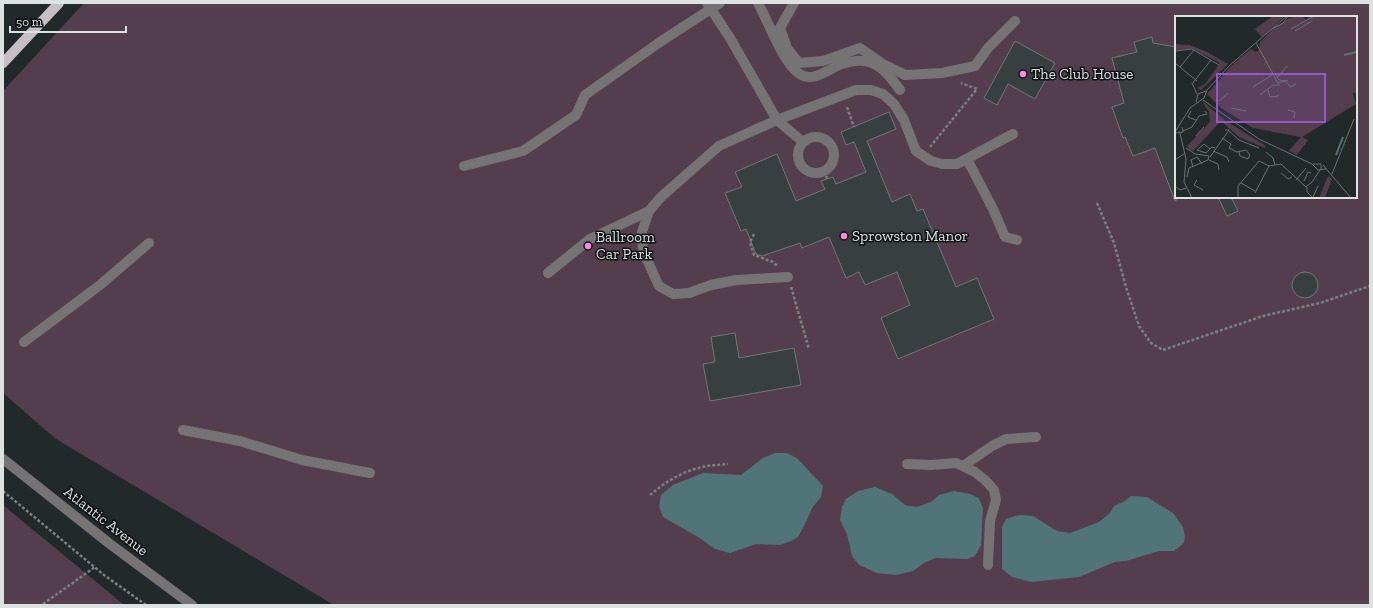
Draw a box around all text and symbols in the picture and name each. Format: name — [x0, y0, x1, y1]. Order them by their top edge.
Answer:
scale bar — [10, 8, 126, 34]
text: 50 m — [16, 15, 43, 29]
inset map — [1175, 16, 1357, 198]
place label: The Club House — [1031, 65, 1133, 83]
marker: The Club House — [1018, 69, 1028, 79]
place label: Sprowston Manor — [852, 227, 968, 245]
place label: Ballroom Car Park — [596, 228, 655, 263]
marker: Sprowston Manor — [839, 231, 849, 241]
marker: Ballroom Car Park — [583, 241, 593, 251]
street label: Atlantic Avenue — [60, 482, 152, 560]

